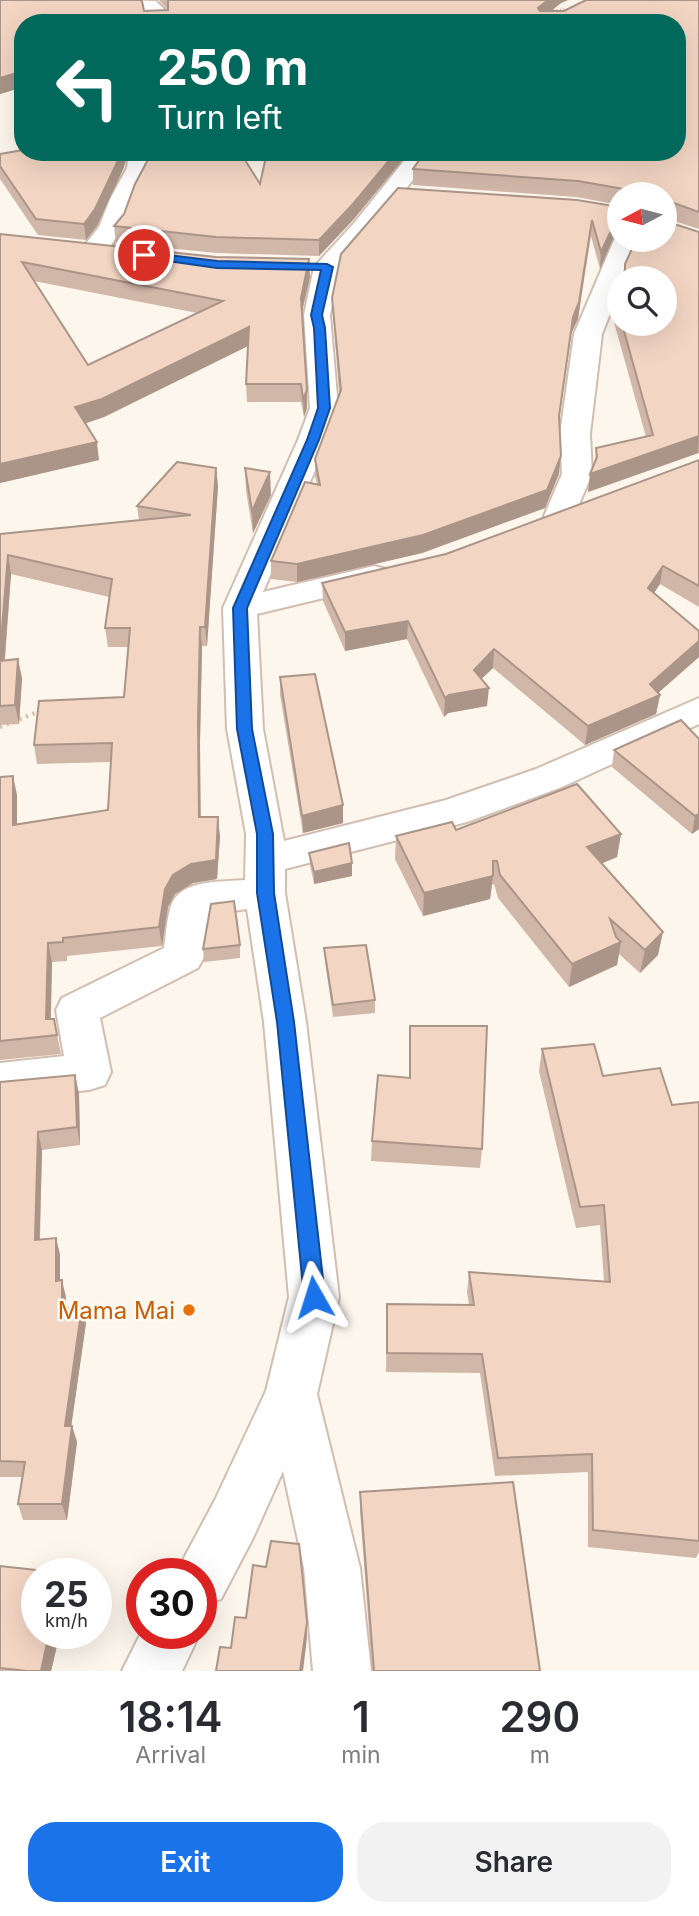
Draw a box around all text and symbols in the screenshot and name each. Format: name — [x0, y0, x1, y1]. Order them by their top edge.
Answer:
text: 250 m — [157, 38, 309, 97]
icon: left — [42, 42, 133, 133]
text: Turn left — [157, 98, 282, 137]
north arrow — [607, 182, 677, 252]
map controls — [607, 182, 677, 336]
pin — [114, 225, 174, 285]
icon: arrive — [125, 236, 163, 274]
button: search — [607, 266, 677, 336]
position arrow — [277, 1260, 351, 1334]
place label: Mama Mai — [58, 1296, 175, 1325]
marker: Mama Mai — [181, 1302, 197, 1318]
speed limit sign: 30 — [126, 1558, 217, 1649]
text: 25 — [44, 1573, 89, 1615]
text: km/h — [45, 1610, 88, 1631]
text: 18:14 — [119, 1691, 223, 1742]
text: 1 — [352, 1691, 370, 1742]
text: 290 — [499, 1691, 580, 1742]
text: Arrival — [135, 1741, 206, 1769]
text: min — [341, 1741, 381, 1769]
text: m — [530, 1741, 550, 1769]
button: Exit — [28, 1822, 343, 1902]
button: Share — [357, 1822, 671, 1902]

